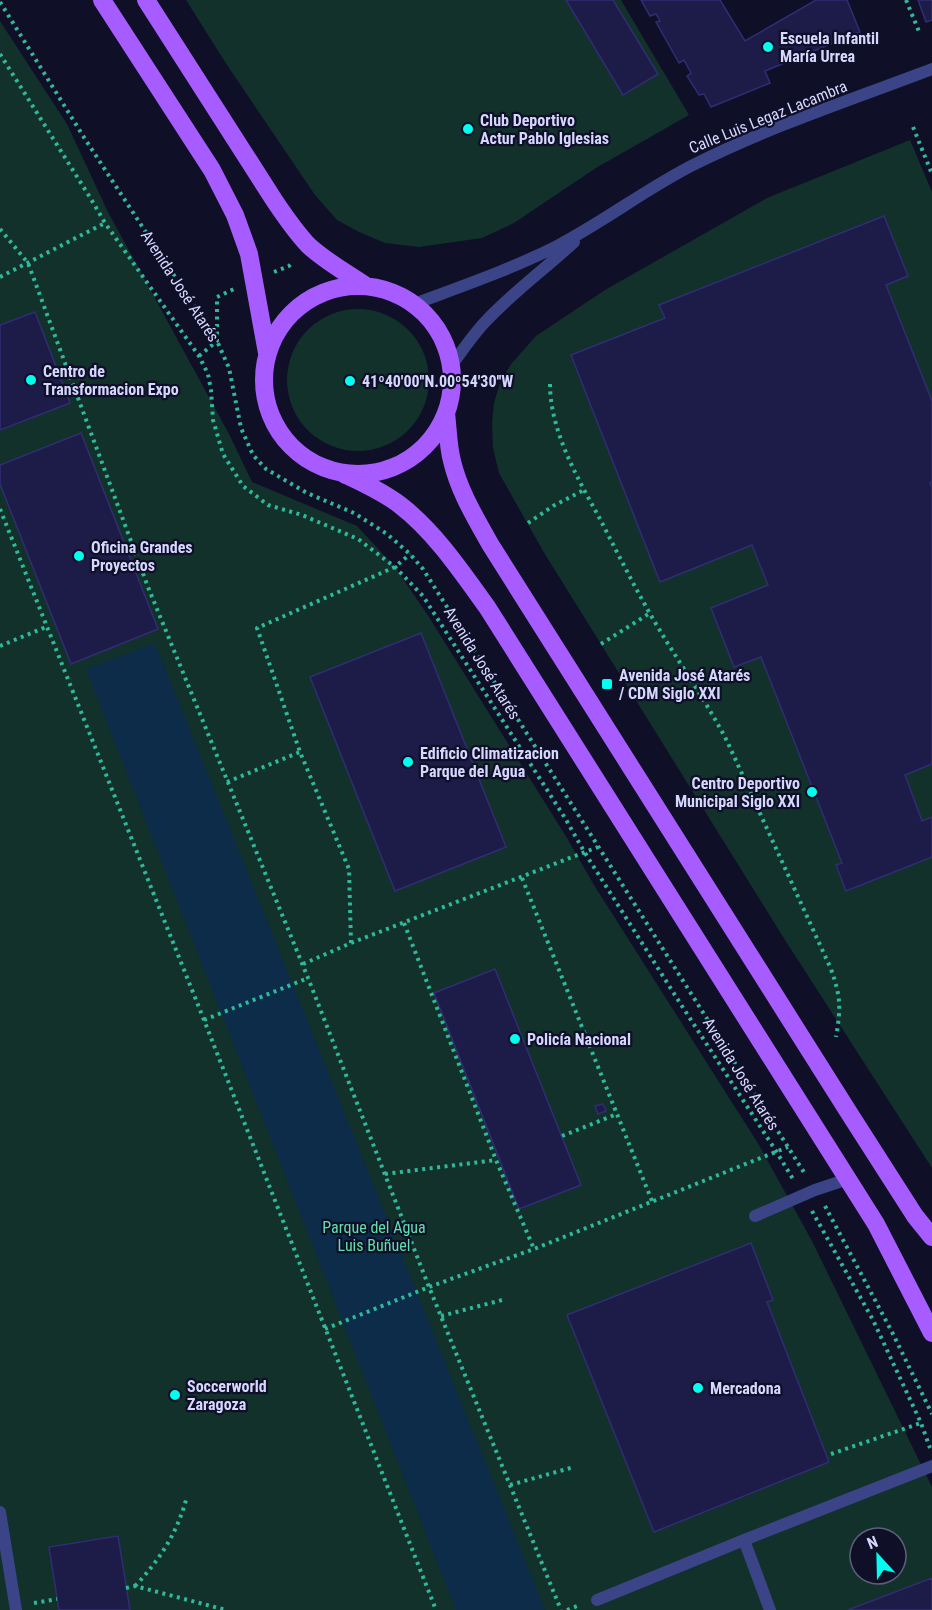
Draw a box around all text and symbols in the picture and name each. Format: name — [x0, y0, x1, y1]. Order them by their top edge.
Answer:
place label: Escuela Infantil María Urrea — [780, 29, 879, 66]
marker: Escuela Infantil María Urrea — [761, 40, 775, 54]
street label: Calle Luis Legaz Lacambra — [686, 77, 850, 157]
place label: Club Deportivo Actur Pablo Iglesias — [480, 111, 609, 148]
marker: Club Deportivo Actur Pablo Iglesias — [461, 122, 475, 136]
street label: Avenida José Atarés — [137, 227, 223, 345]
place label: Centro de Transformacion Expo — [43, 362, 179, 399]
place label: 41º40'00''N.00º54'30''W — [362, 372, 513, 391]
marker: Centro de Transformacion Expo — [24, 373, 38, 387]
marker: 41º40'00''N.00º54'30''W — [343, 374, 357, 388]
place label: Oficina Grandes Proyectos — [91, 538, 193, 575]
marker: Oficina Grandes Proyectos — [72, 549, 86, 563]
street label: Avenida José Atarés — [440, 603, 524, 723]
place label: Avenida José Atarés / CDM Siglo XXI — [618, 666, 750, 703]
marker: Avenida José Atarés / CDM Siglo XXI — [600, 677, 614, 691]
place label: Edificio Climatizacion Parque del Agua — [420, 744, 559, 781]
marker: Edificio Climatizacion Parque del Agua — [401, 755, 415, 769]
place label: Centro Deportivo Municipal Siglo XXI — [675, 774, 800, 811]
marker: Centro Deportivo Municipal Siglo XXI — [805, 785, 819, 799]
street label: Avenida José Atarés — [699, 1014, 783, 1134]
place label: Policía Nacional — [527, 1030, 631, 1049]
marker: Policía Nacional — [508, 1032, 522, 1046]
park label: Parque del Agua Luis Buñuel — [322, 1218, 426, 1255]
place label: Soccerworld Zaragoza — [187, 1377, 267, 1414]
place label: Mercadona — [710, 1379, 782, 1398]
marker: Mercadona — [691, 1381, 705, 1395]
marker: Soccerworld Zaragoza — [168, 1388, 182, 1402]
north arrow — [848, 1526, 908, 1586]
text: N — [864, 1532, 881, 1553]

